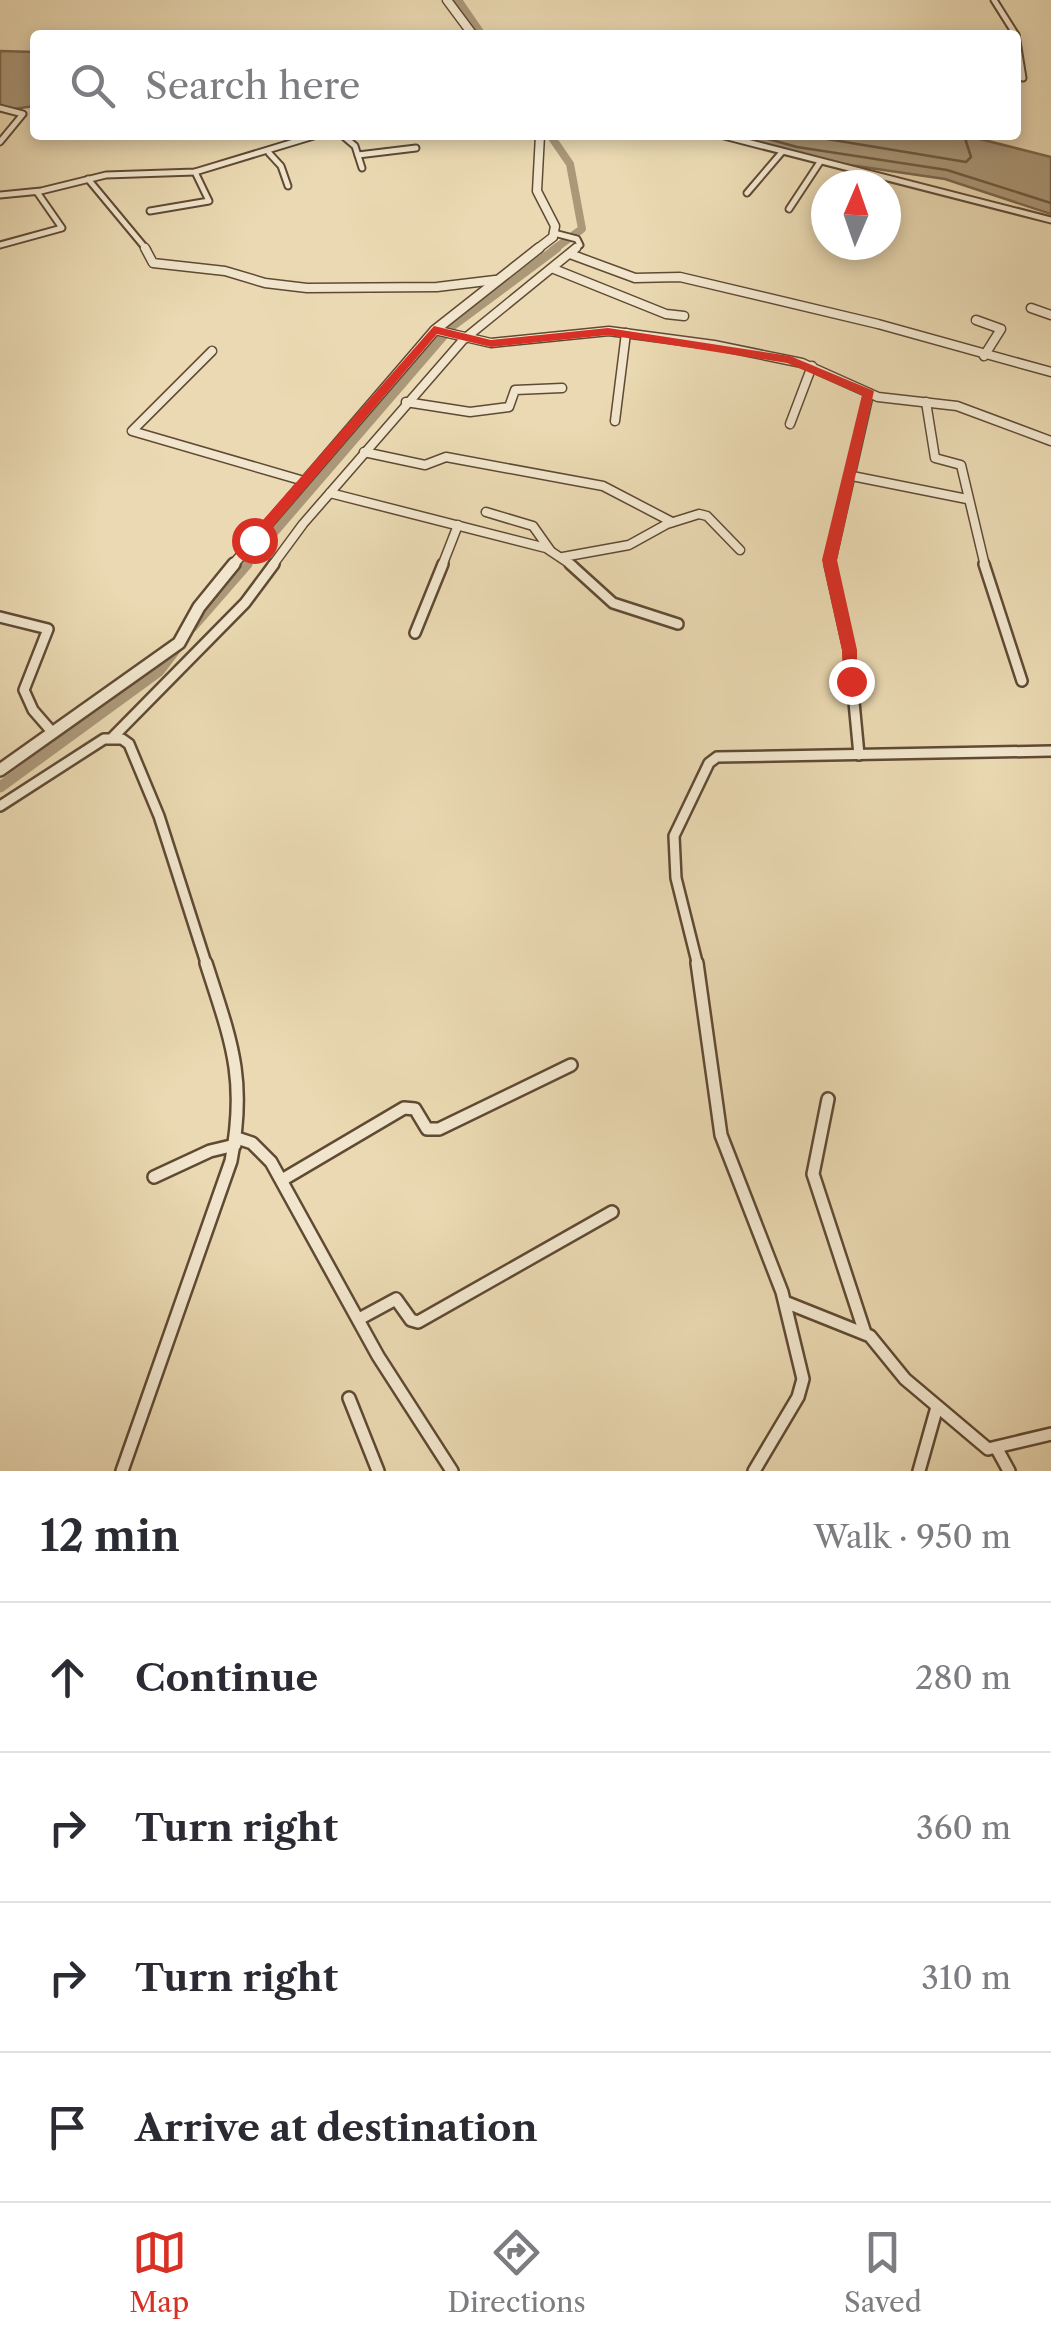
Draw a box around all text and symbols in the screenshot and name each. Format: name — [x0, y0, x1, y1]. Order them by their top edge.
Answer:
search box — [30, 30, 1021, 140]
icon: search — [65, 58, 120, 113]
text: Search here — [145, 62, 360, 109]
north arrow — [811, 170, 901, 260]
route start — [232, 518, 278, 564]
route end — [829, 659, 875, 705]
text: 12 min — [40, 1510, 180, 1562]
text: Walk · 950 m — [814, 1517, 1011, 1556]
icon: ahead — [40, 1650, 95, 1705]
text: Continue — [135, 1654, 318, 1701]
text: 280 m — [915, 1658, 1011, 1697]
icon: right — [40, 1800, 95, 1855]
text: Turn right — [135, 1804, 338, 1851]
text: 360 m — [916, 1808, 1011, 1847]
icon: right — [40, 1950, 95, 2005]
text: Turn right — [135, 1954, 338, 2001]
text: 310 m — [921, 1958, 1011, 1997]
icon: arrive — [40, 2100, 95, 2155]
text: Arrive at destination — [135, 2104, 538, 2151]
tab: Map — [129, 2225, 189, 2319]
tab: Directions — [447, 2225, 586, 2319]
tab: Saved — [844, 2225, 922, 2319]

